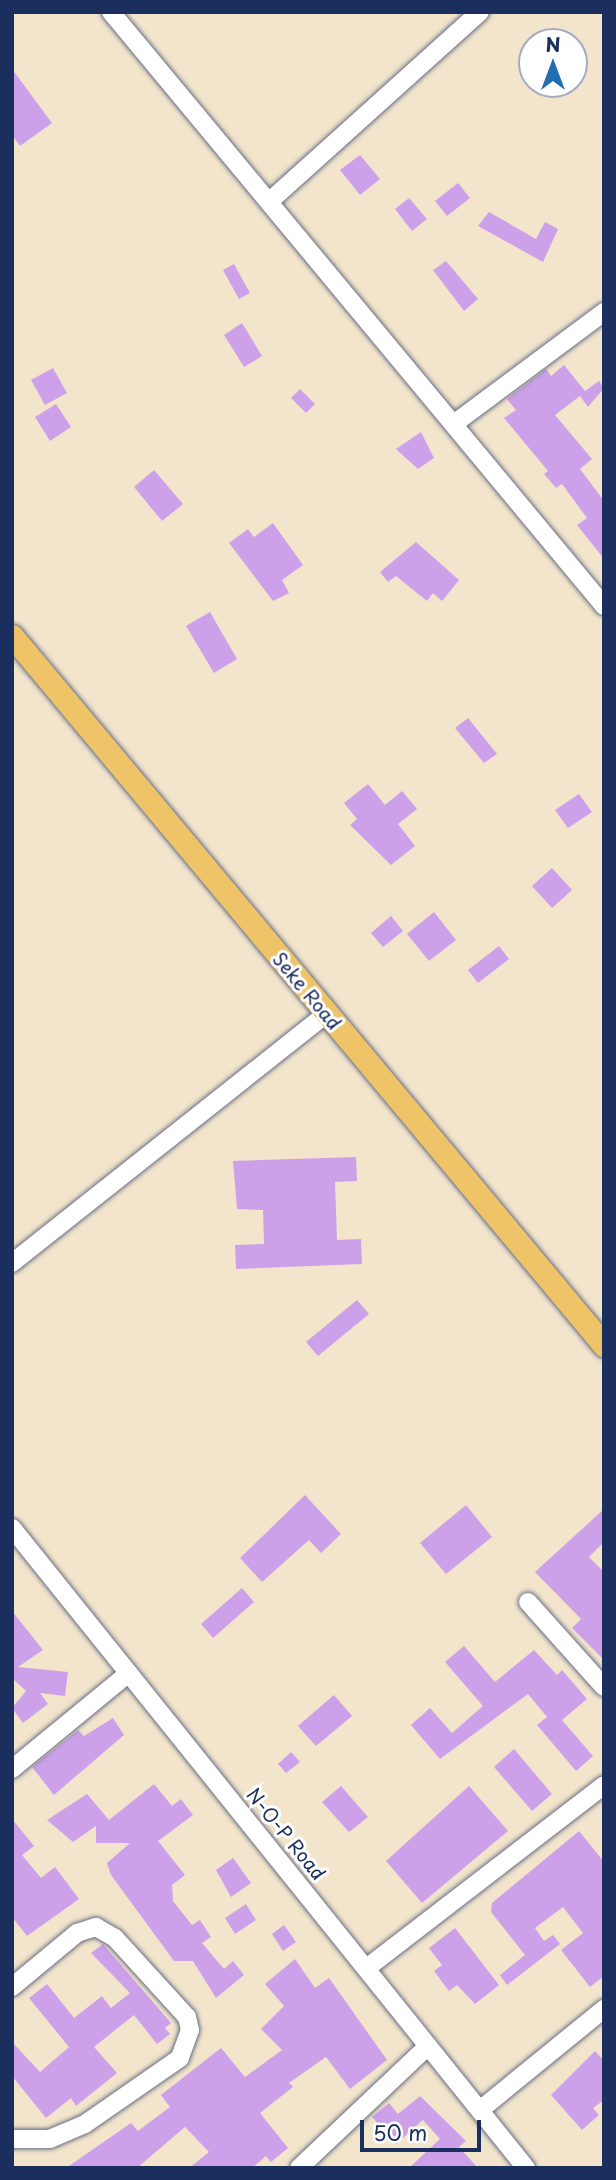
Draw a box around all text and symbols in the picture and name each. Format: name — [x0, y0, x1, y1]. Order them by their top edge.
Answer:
north arrow — [518, 28, 588, 98]
text: N — [545, 30, 561, 58]
street label: Seke Road — [268, 947, 346, 1035]
street label: N-O-P Road — [242, 1783, 330, 1885]
scale bar — [364, 2106, 485, 2150]
text: 50 m — [373, 2116, 427, 2148]

